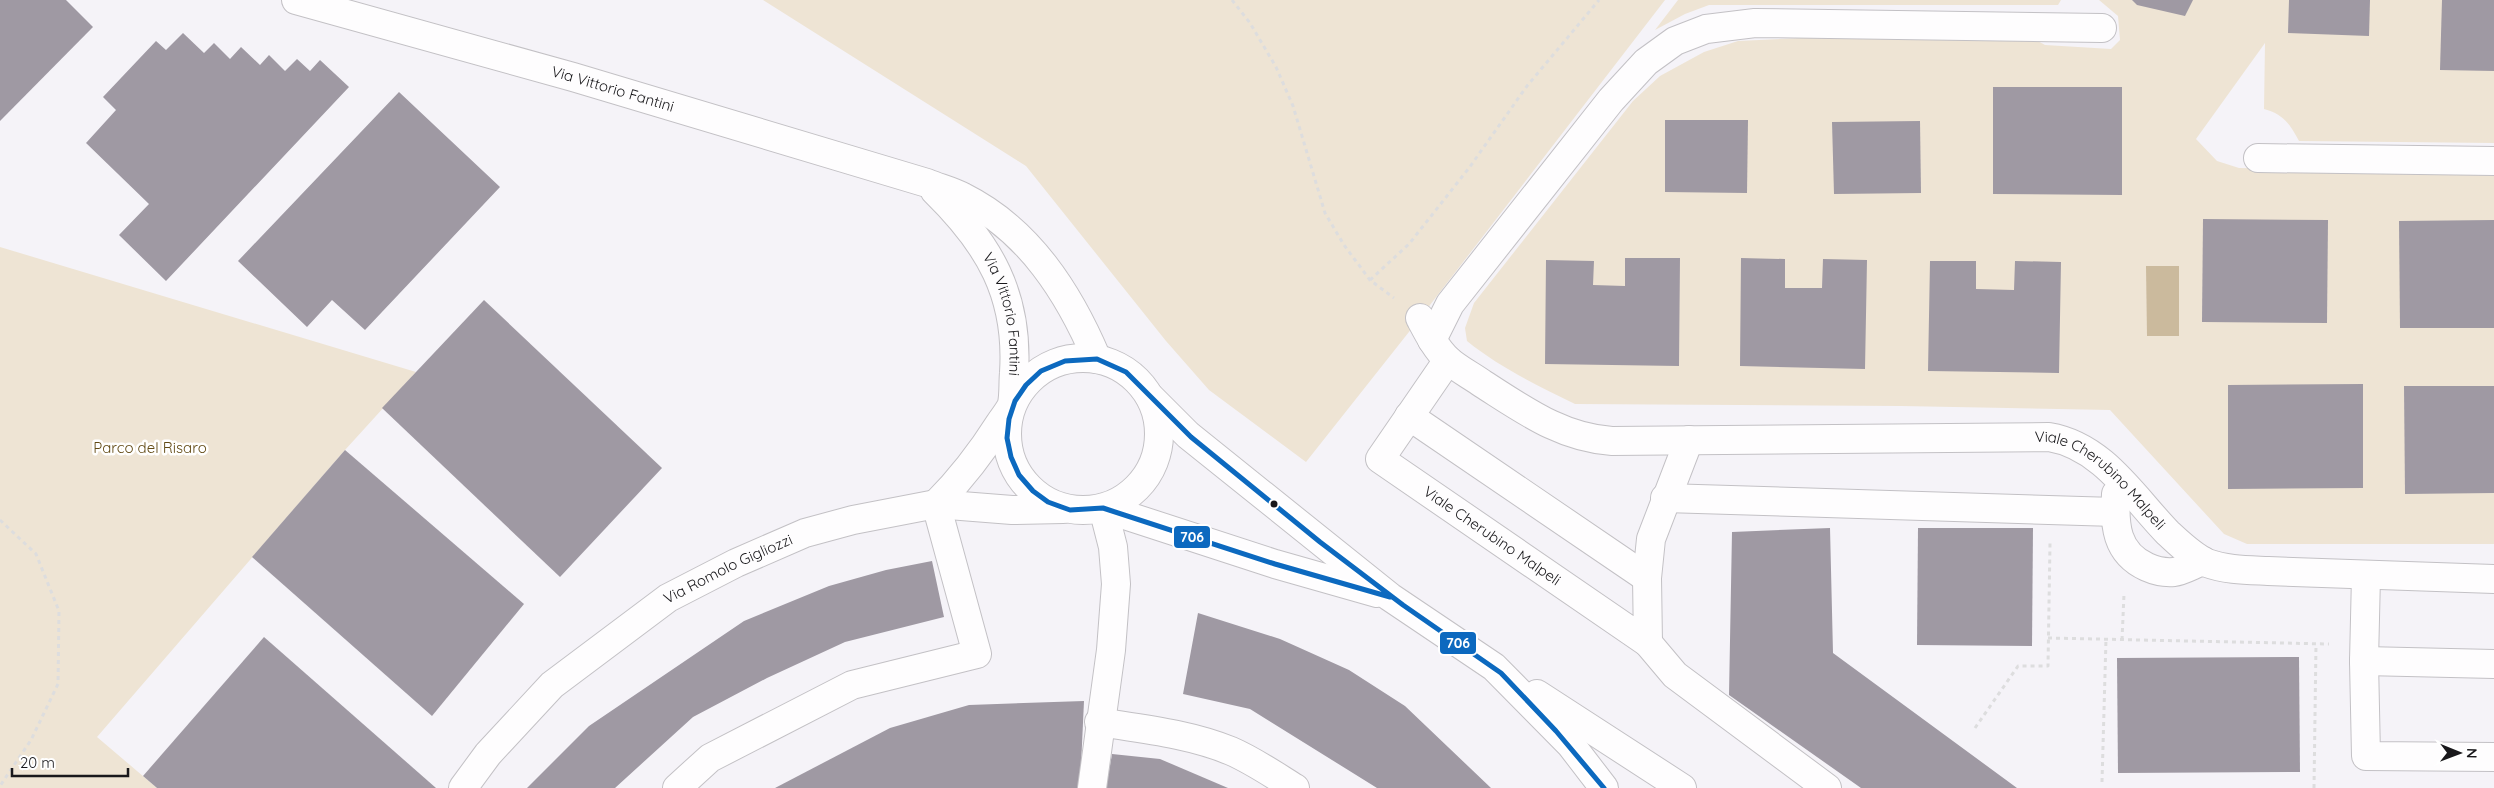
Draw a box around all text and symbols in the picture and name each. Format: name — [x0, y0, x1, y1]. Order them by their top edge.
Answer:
street label: Via Vittorio Fantini — [549, 61, 677, 116]
street label: Via Vittorio Fantini — [979, 249, 1025, 377]
street label: Viale Cherubino Malpeli — [2035, 427, 2170, 534]
park label: Parco del Risaro — [93, 438, 207, 457]
street label: Viale Cherubino Malpeli — [1420, 482, 1565, 589]
unlabelled marker — [1269, 499, 1279, 509]
line badge: 706 — [1173, 525, 1211, 549]
text: 706 — [1180, 528, 1204, 546]
street label: Via Romolo Gigliozzi — [660, 530, 795, 608]
line badge: 706 — [1439, 631, 1477, 655]
text: 706 — [1446, 634, 1470, 652]
north arrow — [2434, 728, 2484, 778]
scale bar — [12, 746, 129, 778]
text: N — [2463, 748, 2481, 759]
text: 20 m — [20, 753, 55, 772]

